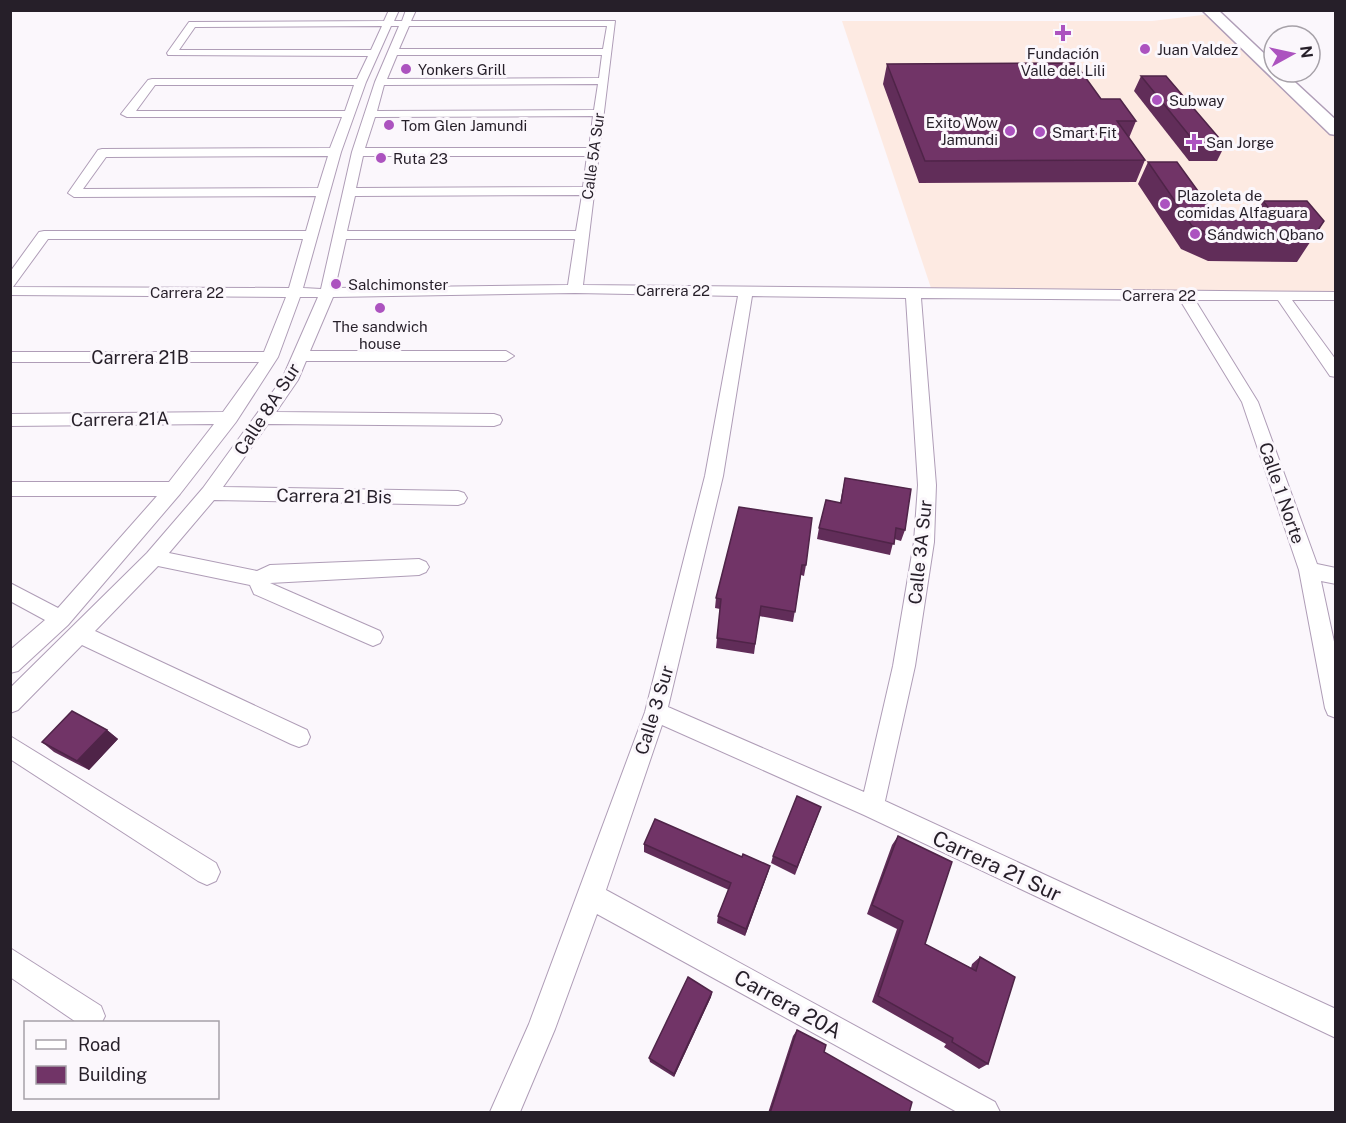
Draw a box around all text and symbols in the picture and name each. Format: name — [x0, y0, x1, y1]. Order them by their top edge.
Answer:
marker: Fundación Valle del Lili — [1054, 24, 1072, 42]
north arrow — [1262, 24, 1322, 84]
place label: Juan Valdez — [1157, 41, 1238, 58]
marker: Juan Valdez — [1138, 42, 1152, 56]
text: N — [1296, 44, 1317, 60]
place label: Fundación Valle del Lili — [1021, 45, 1105, 79]
place label: Yonkers Grill — [418, 61, 506, 78]
marker: Yonkers Grill — [399, 62, 413, 76]
place label: Subway — [1169, 92, 1224, 109]
marker: Subway — [1150, 93, 1164, 107]
street label: Calle 5A Sur — [578, 111, 608, 201]
place label: Exito Wow Jamundi — [926, 114, 998, 148]
place label: Tom Glen Jamundi — [401, 117, 527, 134]
marker: Tom Glen Jamundi — [382, 118, 396, 132]
marker: Exito Wow Jamundi — [1003, 124, 1017, 138]
place label: Smart Fit — [1052, 124, 1117, 141]
marker: Smart Fit — [1033, 125, 1047, 139]
place label: San Jorge — [1206, 134, 1274, 151]
marker: San Jorge — [1187, 135, 1201, 149]
place label: Ruta 23 — [393, 150, 448, 167]
marker: Ruta 23 — [374, 151, 388, 165]
place label: Plazoleta de comidas Alfaguara — [1177, 187, 1308, 221]
marker: Plazoleta de comidas Alfaguara — [1158, 197, 1172, 211]
place label: Sándwich Qbano — [1207, 226, 1324, 243]
marker: Sándwich Qbano — [1188, 227, 1202, 241]
place label: Salchimonster — [348, 276, 449, 293]
marker: Salchimonster — [329, 277, 343, 291]
street label: Carrera 22 — [636, 282, 710, 299]
street label: Carrera 22 — [150, 284, 224, 301]
street label: Carrera 22 — [1122, 287, 1196, 304]
marker: The sandwich house — [373, 301, 387, 315]
place label: The sandwich house — [332, 318, 428, 352]
street label: Carrera 21B — [91, 347, 189, 368]
street label: Calle 8A Sur — [230, 359, 304, 459]
street label: Carrera 21A — [71, 408, 170, 430]
street label: Calle 1 Norte — [1255, 440, 1309, 546]
street label: Carrera 21 Bis — [276, 484, 392, 508]
street label: Calle 3A Sur — [904, 499, 936, 605]
street label: Calle 3 Sur — [630, 663, 678, 757]
street label: Carrera 21 Sur — [929, 825, 1065, 907]
street label: Carrera 20A — [730, 964, 846, 1044]
legend — [24, 1021, 219, 1099]
text: Road — [78, 1034, 121, 1055]
text: Building — [78, 1064, 147, 1085]

